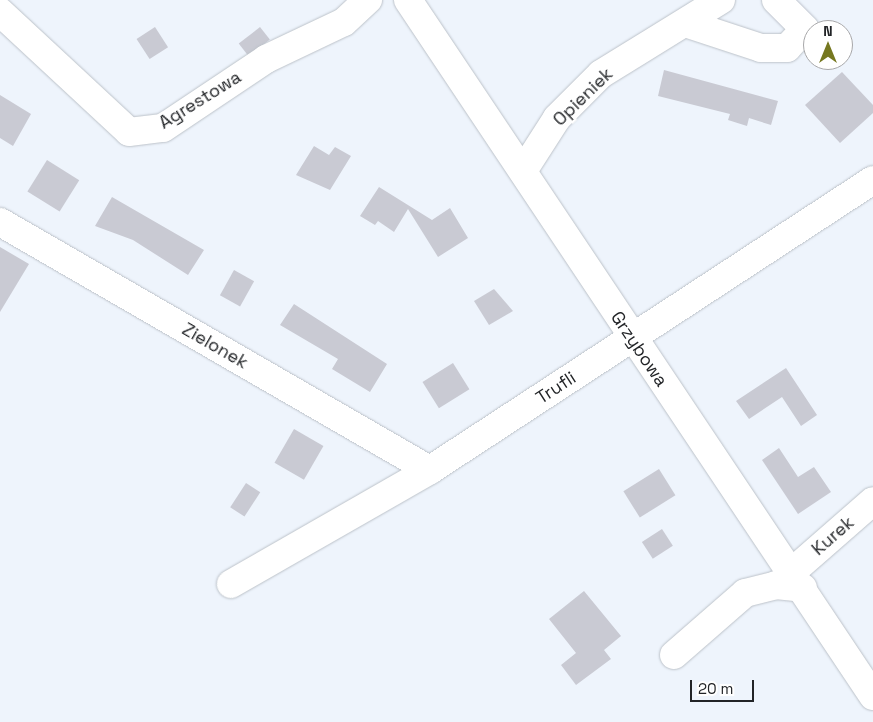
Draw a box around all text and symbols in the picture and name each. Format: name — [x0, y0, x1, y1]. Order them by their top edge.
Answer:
north arrow — [803, 20, 853, 70]
text: N — [823, 22, 833, 40]
street label: Opieniek — [549, 63, 617, 131]
street label: Agrestowa — [155, 66, 245, 134]
street label: Grzybowa — [606, 307, 672, 391]
street label: Zielonek — [178, 319, 252, 373]
street label: Trufli — [532, 367, 580, 409]
street label: Kurek — [808, 512, 858, 560]
scale bar — [693, 670, 757, 702]
text: 20 m — [698, 679, 733, 698]

